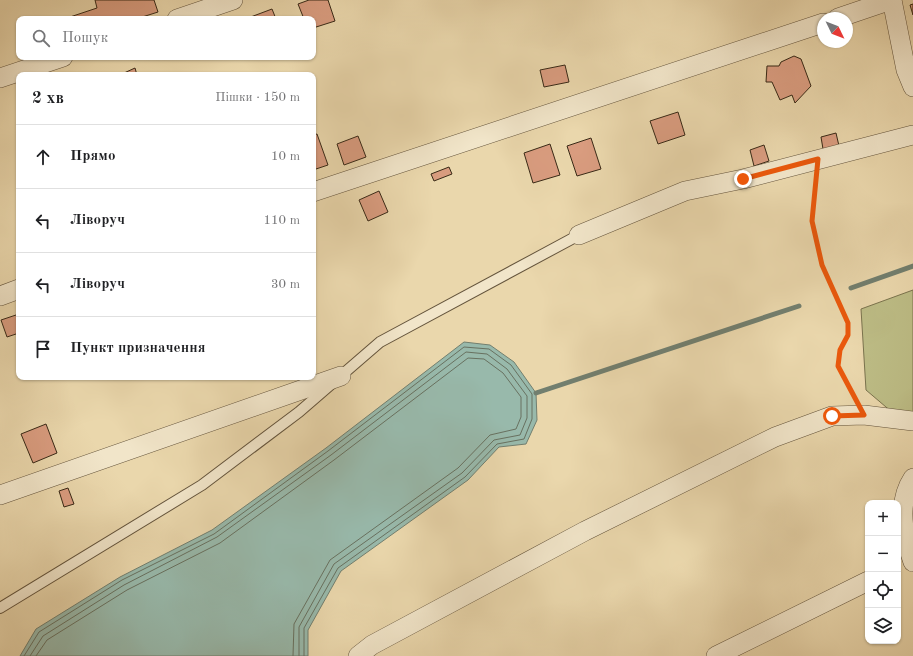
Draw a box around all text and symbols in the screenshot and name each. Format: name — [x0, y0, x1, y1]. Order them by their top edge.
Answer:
north arrow — [817, 12, 853, 48]
search box — [16, 16, 316, 60]
icon: search — [30, 27, 52, 49]
text: Пошук — [62, 31, 108, 46]
text: 2 хв — [32, 90, 64, 107]
text: Пішки · 150 m — [215, 91, 300, 104]
icon: ahead — [32, 146, 54, 168]
text: Прямо — [70, 149, 116, 164]
text: 10 m — [271, 150, 300, 163]
route end — [734, 170, 752, 188]
icon: left — [32, 210, 54, 232]
text: Ліворуч — [70, 213, 125, 228]
text: 110 m — [263, 214, 300, 227]
icon: left — [32, 274, 54, 296]
text: Ліворуч — [70, 277, 125, 292]
text: 30 m — [271, 278, 300, 291]
icon: arrive — [32, 338, 54, 360]
text: Пункт призначення — [70, 341, 206, 356]
route start — [823, 407, 841, 425]
map controls — [865, 500, 901, 644]
button: + — [865, 500, 901, 536]
button: − — [865, 536, 901, 572]
button: locate — [865, 572, 901, 608]
button: layers — [865, 608, 901, 644]

